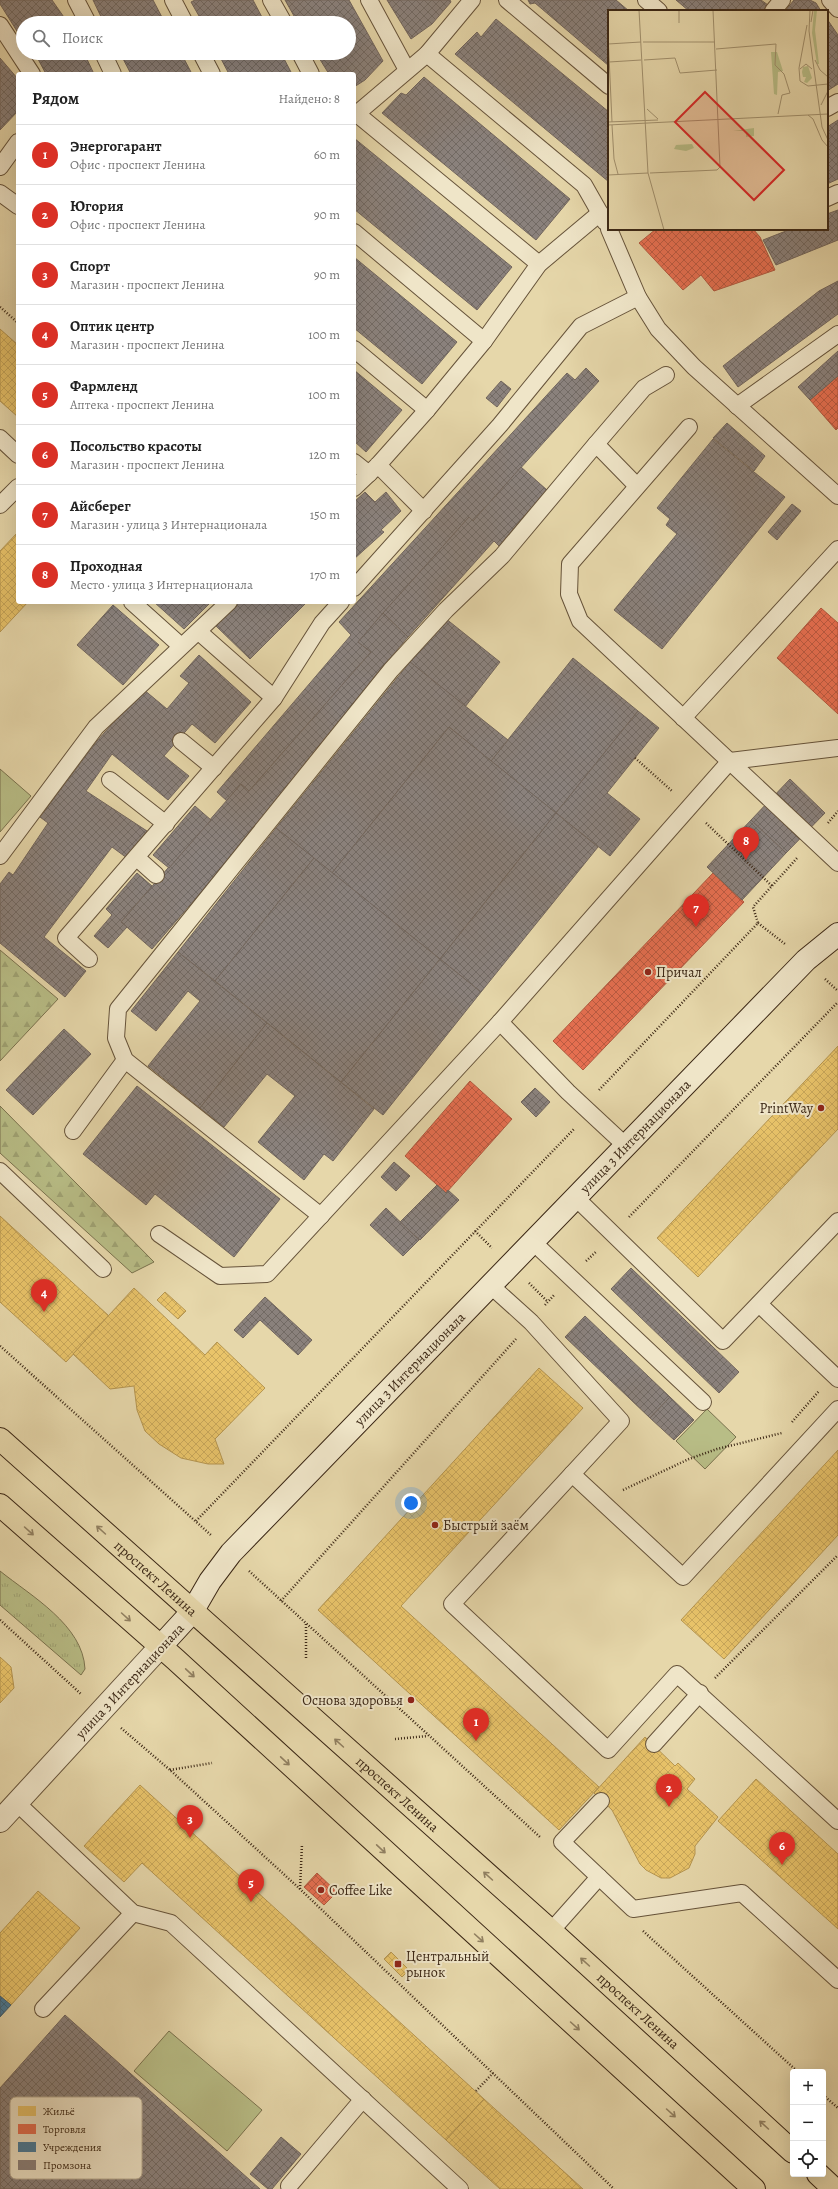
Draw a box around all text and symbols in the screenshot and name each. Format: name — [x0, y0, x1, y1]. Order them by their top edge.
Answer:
inset map — [608, 10, 828, 230]
search box — [16, 16, 356, 60]
icon: search — [30, 27, 52, 49]
text: Поиск — [62, 28, 103, 48]
text: Рядом — [32, 87, 79, 110]
text: Найдено: 8 — [278, 90, 340, 107]
text: Энергогарант — [70, 136, 162, 156]
text: 1 — [43, 146, 47, 163]
text: 60 m — [314, 146, 340, 163]
text: Офис · проспект Ленина — [70, 156, 206, 173]
text: Югория — [70, 196, 124, 216]
text: 2 — [42, 206, 48, 223]
text: 90 m — [314, 206, 340, 223]
text: Офис · проспект Ленина — [70, 216, 206, 233]
text: Спорт — [70, 256, 110, 276]
text: 3 — [42, 266, 48, 283]
text: 90 m — [314, 266, 340, 283]
text: Магазин · проспект Ленина — [70, 276, 224, 293]
text: Оптик центр — [70, 316, 154, 336]
text: 4 — [42, 326, 48, 343]
text: 100 m — [308, 326, 340, 343]
text: Магазин · проспект Ленина — [70, 336, 224, 353]
text: Фармленд — [70, 376, 138, 396]
text: 5 — [42, 386, 48, 403]
text: 100 m — [308, 386, 340, 403]
text: Аптека · проспект Ленина — [70, 396, 214, 413]
text: Посольство красоты — [70, 436, 202, 456]
text: 6 — [42, 446, 48, 463]
text: 120 m — [309, 446, 340, 463]
text: Магазин · проспект Ленина — [70, 456, 224, 473]
text: Айсберег — [70, 496, 131, 516]
text: 7 — [42, 506, 48, 523]
text: 150 m — [310, 506, 340, 523]
text: Магазин · улица 3 Интернационала — [70, 516, 267, 533]
text: Проходная — [70, 556, 143, 576]
text: 8 — [42, 566, 48, 583]
text: 170 m — [310, 566, 340, 583]
text: Место · улица 3 Интернационала — [70, 576, 253, 593]
pin: 8 — [733, 827, 759, 860]
pin: 7 — [683, 894, 709, 927]
place label: Причал — [656, 963, 702, 982]
marker: Причал — [643, 967, 653, 977]
street label: улица 3 Интернационала — [575, 1075, 695, 1198]
place label: PrintWay — [759, 1099, 814, 1118]
marker: PrintWay — [816, 1103, 826, 1113]
pin: 4 — [31, 1279, 57, 1312]
street label: улица 3 Интернационала — [349, 1307, 470, 1430]
your location — [401, 1493, 421, 1513]
place label: Быстрый заём — [443, 1516, 529, 1535]
marker: Быстрый заём — [430, 1520, 440, 1530]
one-way arrow — [96, 1525, 106, 1535]
one-way arrow — [24, 1526, 34, 1535]
street label: проспект Ленина — [110, 1536, 202, 1621]
one-way arrow — [121, 1612, 131, 1621]
street label: улица 3 Интернационала — [71, 1619, 189, 1744]
one-way arrow — [184, 1668, 194, 1677]
place label: Основа здоровья — [302, 1691, 403, 1710]
marker: Основа здоровья — [406, 1695, 416, 1705]
pin: 1 — [463, 1708, 489, 1741]
one-way arrow — [334, 1738, 344, 1747]
street label: проспект Ленина — [352, 1752, 444, 1837]
one-way arrow — [280, 1756, 290, 1765]
pin: 2 — [656, 1774, 682, 1807]
pin: 3 — [177, 1805, 203, 1838]
pin: 6 — [769, 1832, 795, 1865]
one-way arrow — [376, 1844, 386, 1854]
pin: 5 — [238, 1869, 264, 1902]
one-way arrow — [483, 1871, 494, 1880]
place label: Coffee Like — [329, 1881, 392, 1900]
marker: Coffee Like — [316, 1885, 326, 1895]
one-way arrow — [473, 1934, 484, 1943]
place label: Центральный рынок — [406, 1947, 489, 1982]
one-way arrow — [580, 1958, 590, 1967]
marker: Центральный рынок — [393, 1959, 403, 1969]
street label: проспект Ленина — [593, 1968, 684, 2054]
one-way arrow — [570, 2021, 580, 2030]
map controls — [790, 2069, 826, 2177]
button: + — [790, 2069, 826, 2105]
legend — [10, 2097, 142, 2179]
text: Жильё — [43, 2104, 75, 2119]
button: − — [790, 2105, 826, 2141]
one-way arrow — [666, 2109, 676, 2118]
one-way arrow — [759, 2121, 769, 2130]
text: Торговля — [43, 2122, 86, 2137]
text: Учреждения — [43, 2140, 102, 2155]
button: locate — [790, 2141, 826, 2177]
text: Промзона — [43, 2158, 92, 2173]

